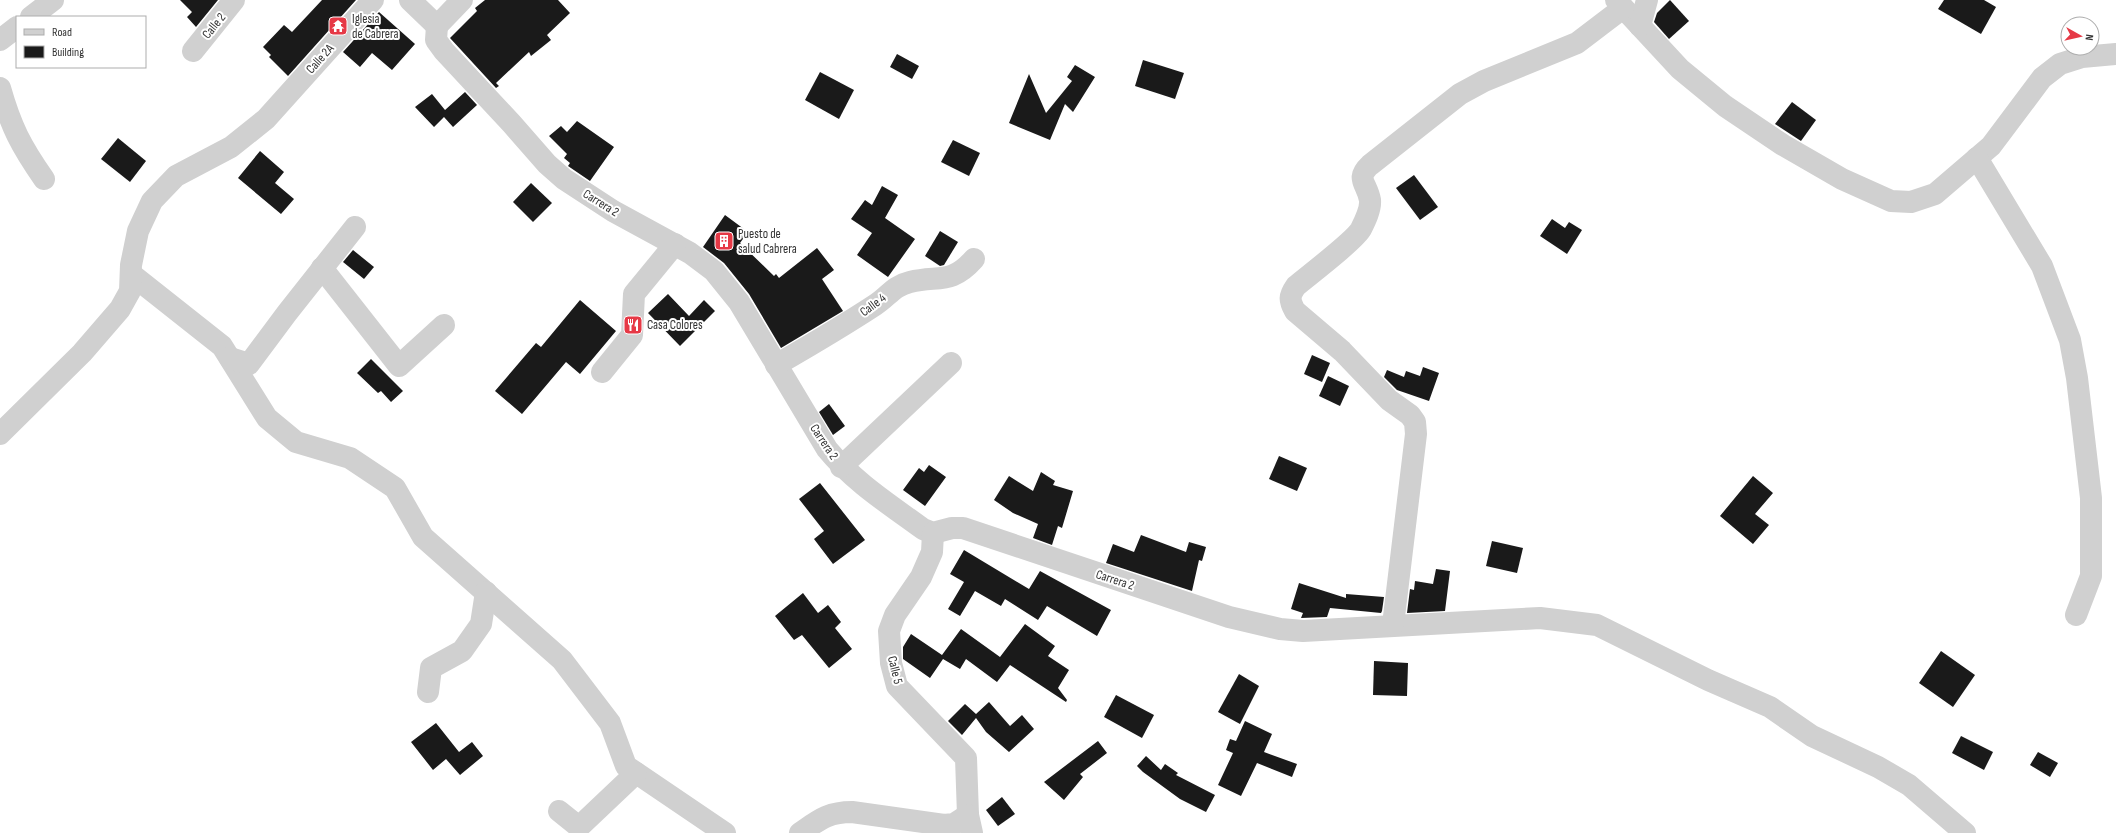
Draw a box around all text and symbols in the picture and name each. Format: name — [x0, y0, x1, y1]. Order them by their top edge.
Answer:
street label: Calle 2 — [199, 10, 229, 42]
place label: Iglesia de Cabrera — [352, 11, 398, 42]
temple icon: Iglesia de Cabrera — [327, 15, 349, 37]
legend — [16, 16, 146, 68]
north arrow — [2060, 16, 2100, 56]
text: Road — [52, 25, 72, 40]
text: N — [2083, 34, 2096, 41]
street label: Calle 2A — [303, 41, 338, 77]
text: Building — [52, 45, 84, 60]
street label: Carrera 2 — [580, 186, 622, 220]
place label: Puesto de salud Cabrera — [738, 226, 797, 257]
building icon: Puesto de salud Cabrera — [713, 230, 735, 252]
street label: Calle 4 — [857, 290, 890, 320]
restaurant icon: Casa Colores — [622, 314, 644, 336]
place label: Casa Colores — [647, 317, 703, 333]
street label: Carrera 2 — [806, 421, 842, 463]
street label: Carrera 2 — [1094, 566, 1136, 594]
street label: Calle 5 — [884, 654, 906, 686]

